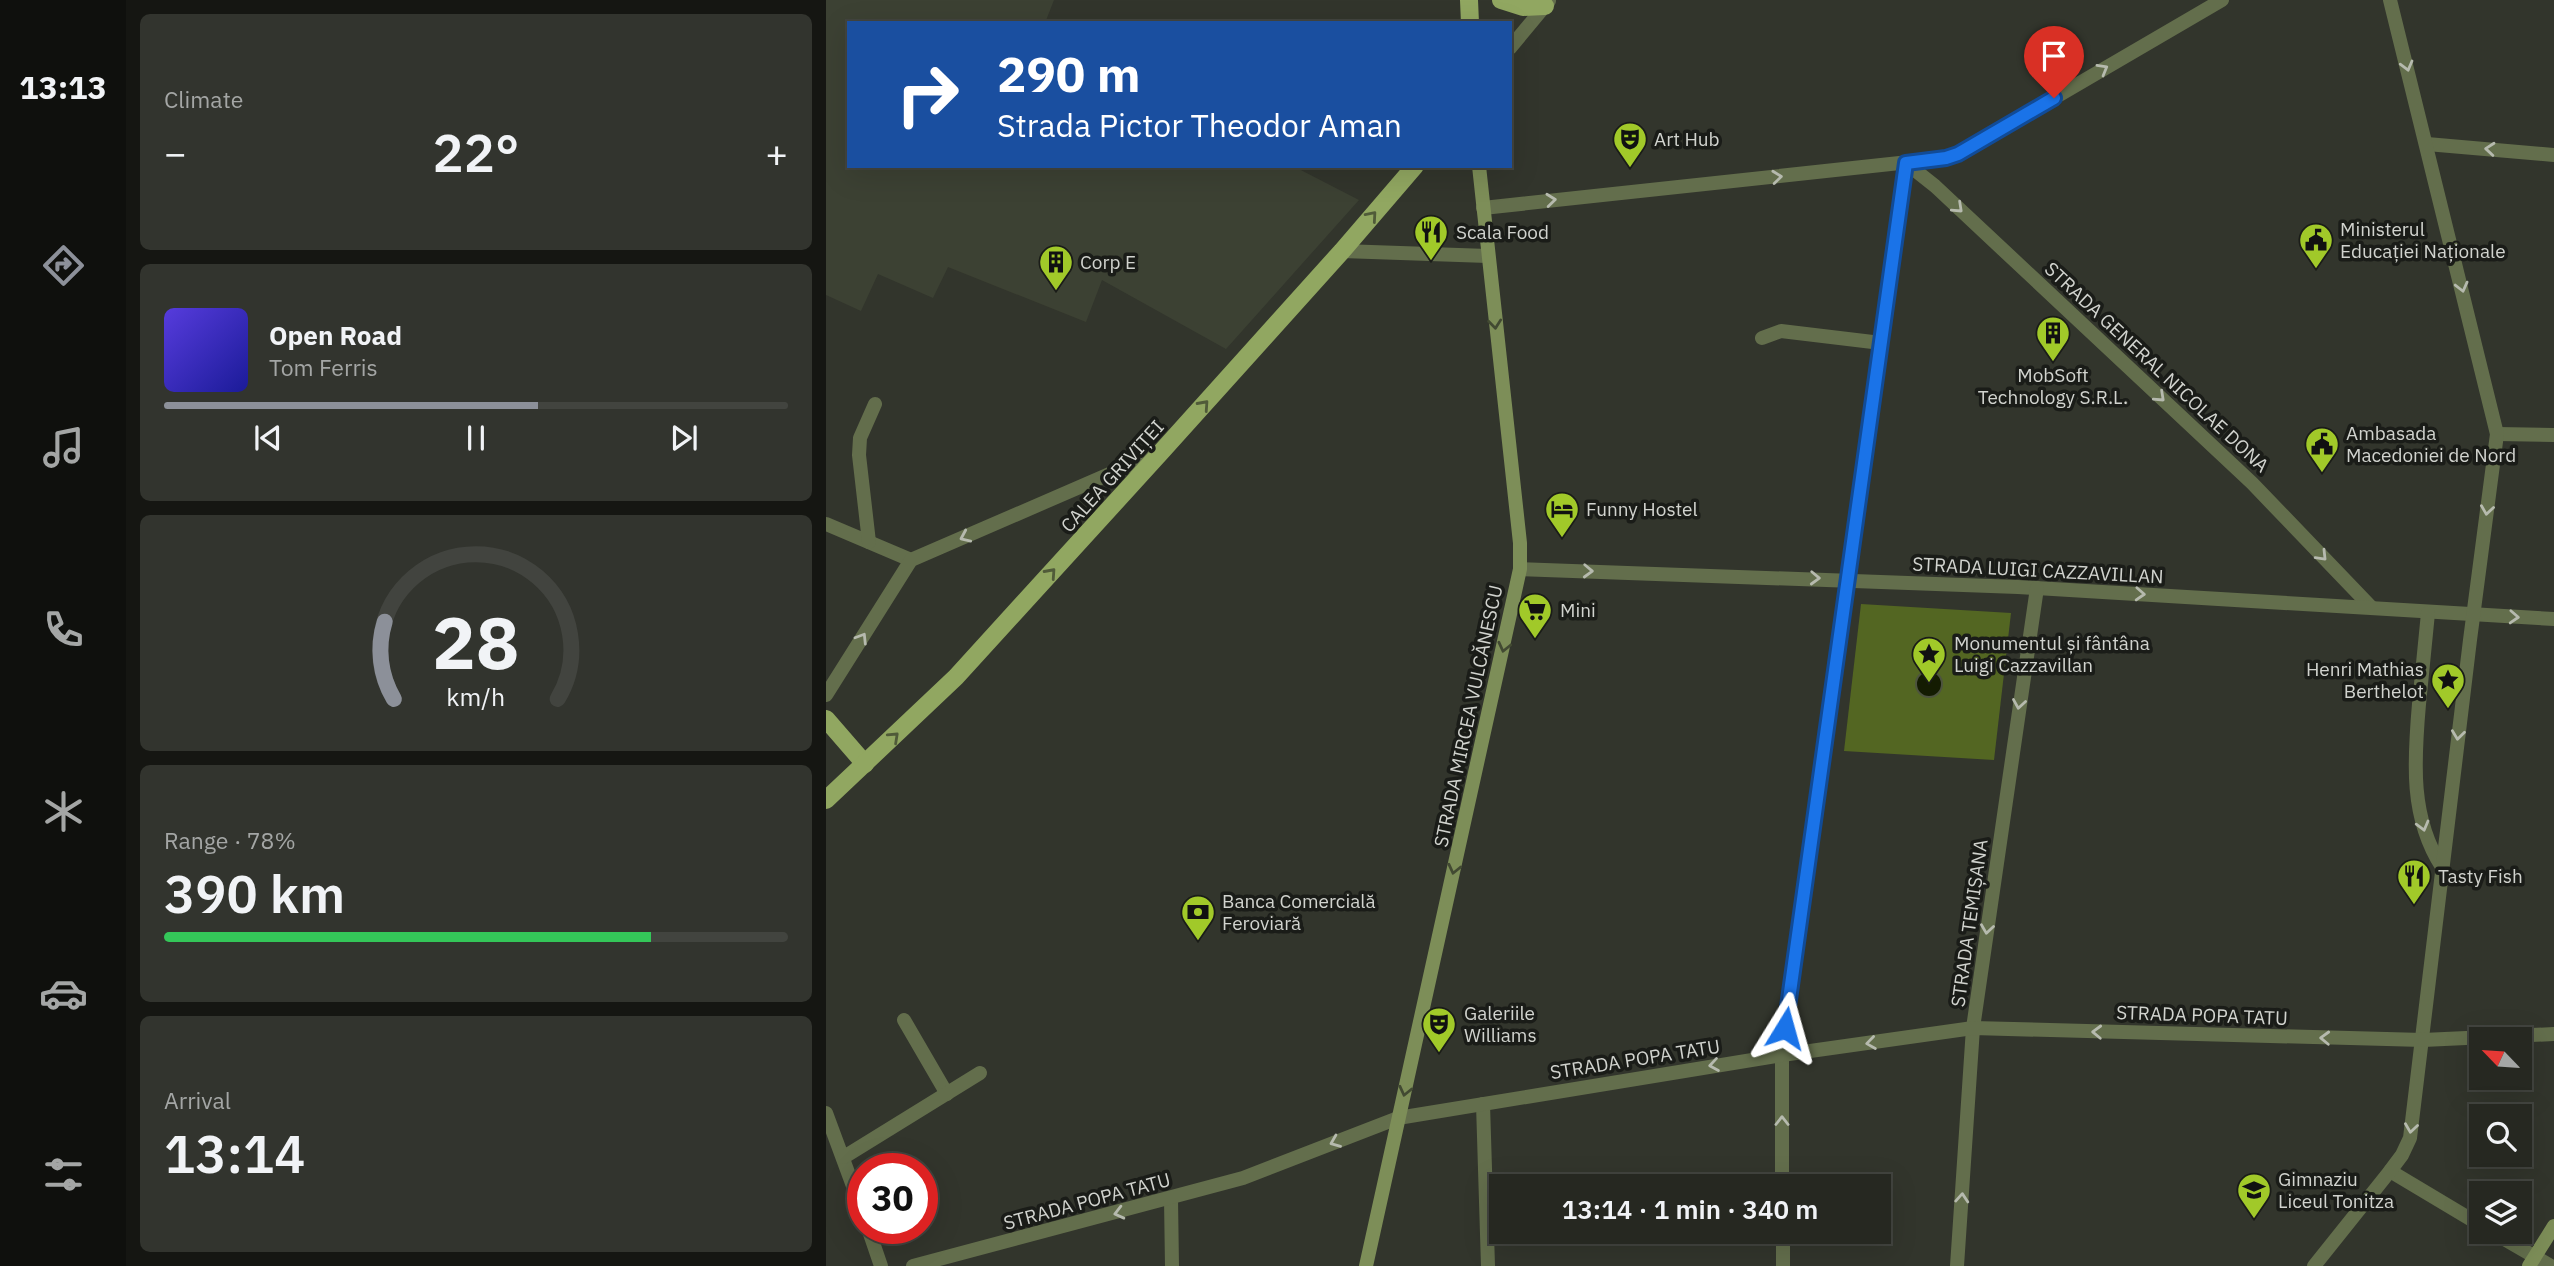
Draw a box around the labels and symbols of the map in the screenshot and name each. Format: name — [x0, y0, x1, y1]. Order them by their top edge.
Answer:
pin — [2024, 26, 2084, 98]
one-way arrow — [2399, 60, 2413, 72]
one-way arrow — [2095, 64, 2108, 77]
theatre icon: Art Hub — [1611, 120, 1649, 169]
place label: Art Hub — [1654, 127, 1720, 151]
one-way arrow — [2485, 142, 2496, 157]
one-way arrow — [1772, 170, 1783, 185]
one-way arrow — [1545, 193, 1557, 208]
one-way arrow — [1950, 200, 1963, 212]
one-way arrow — [1364, 212, 1376, 225]
restaurant icon: Scala Food — [1412, 213, 1450, 262]
place label: Ministerul Educației Naționale — [2340, 217, 2506, 263]
place label: Scala Food — [1456, 220, 1549, 244]
public building icon: Ministerul Educației Naționale — [2297, 221, 2335, 270]
building icon: Corp E — [1037, 243, 1075, 292]
place label: Corp E — [1080, 250, 1136, 274]
street label: STRADA GENERAL NICOLAE DONA — [2040, 257, 2274, 477]
one-way arrow — [2454, 281, 2468, 293]
building icon: MobSoft Technology S.R.L. — [2034, 314, 2072, 363]
one-way arrow — [1488, 318, 1503, 330]
place label: MobSoft Technology S.R.L. — [1978, 363, 2128, 409]
one-way arrow — [2152, 388, 2165, 401]
one-way arrow — [1196, 400, 1209, 413]
street label: CALEA GRIVIȚEI — [1055, 415, 1169, 537]
place label: Ambasada Macedoniei de Nord — [2346, 421, 2516, 467]
public building icon: Ambasada Macedoniei de Nord — [2303, 425, 2341, 474]
hotel icon: Funny Hostel — [1543, 490, 1581, 539]
place label: Funny Hostel — [1586, 497, 1698, 521]
one-way arrow — [2480, 504, 2495, 515]
one-way arrow — [960, 529, 972, 543]
one-way arrow — [2314, 548, 2327, 561]
street label: STRADA LUIGI CAZZAVILLAN — [1912, 551, 2164, 589]
one-way arrow — [1583, 563, 1594, 579]
one-way arrow — [1043, 568, 1056, 581]
one-way arrow — [1810, 571, 1821, 586]
street label: STRADA MIRCEA VULCĂNESCU — [1428, 583, 1508, 849]
one-way arrow — [2135, 586, 2146, 601]
supermarket icon: Mini — [1516, 591, 1554, 640]
place label: Mini — [1560, 598, 1596, 622]
one-way arrow — [2509, 609, 2520, 624]
place label: Monumentul și fântâna Luigi Cazzavillan — [1954, 631, 2150, 677]
one-way arrow — [854, 632, 867, 645]
place icon: Monumentul și fântâna Luigi Cazzavillan — [1910, 635, 1948, 684]
one-way arrow — [1497, 641, 1512, 653]
place label: Henri Mathias Berthelot — [2306, 657, 2424, 703]
place icon: Henri Mathias Berthelot — [2429, 661, 2467, 710]
one-way arrow — [2012, 698, 2027, 710]
one-way arrow — [2451, 729, 2466, 741]
one-way arrow — [886, 733, 899, 746]
one-way arrow — [2415, 820, 2429, 832]
street label: STRADA TEMIȘANA — [1945, 838, 1993, 1008]
restaurant icon: Tasty Fish — [2395, 857, 2433, 906]
one-way arrow — [1448, 863, 1463, 875]
place label: Tasty Fish — [2438, 864, 2523, 888]
place label: Banca Comercială Feroviară — [1222, 889, 1376, 935]
bank icon: Banca Comercială Feroviară — [1179, 893, 1217, 942]
one-way arrow — [1980, 923, 1995, 935]
position arrow — [1748, 991, 1822, 1065]
street label: STRADA POPA TATU — [2116, 1000, 2288, 1030]
place label: Galeriile Williams — [1464, 1001, 1537, 1047]
theatre icon: Galeriile Williams — [1420, 1005, 1458, 1054]
one-way arrow — [2092, 1024, 2102, 1040]
north arrow — [2469, 1027, 2532, 1090]
one-way arrow — [2319, 1030, 2329, 1046]
street label: STRADA POPA TATU — [1548, 1034, 1722, 1084]
one-way arrow — [1865, 1035, 1877, 1050]
one-way arrow — [1708, 1057, 1720, 1072]
one-way arrow — [1399, 1085, 1413, 1097]
one-way arrow — [1774, 1115, 1790, 1126]
one-way arrow — [2404, 1122, 2419, 1134]
one-way arrow — [1329, 1134, 1341, 1148]
speed limit sign: 30 — [847, 1153, 938, 1244]
street label: STRADA POPA TATU — [1001, 1167, 1173, 1235]
place label: Gimnaziu Liceul Tonitza — [2278, 1167, 2394, 1213]
school or university icon: Gimnaziu Liceul Tonitza — [2235, 1171, 2273, 1220]
one-way arrow — [1954, 1192, 1969, 1203]
one-way arrow — [1113, 1205, 1125, 1219]

